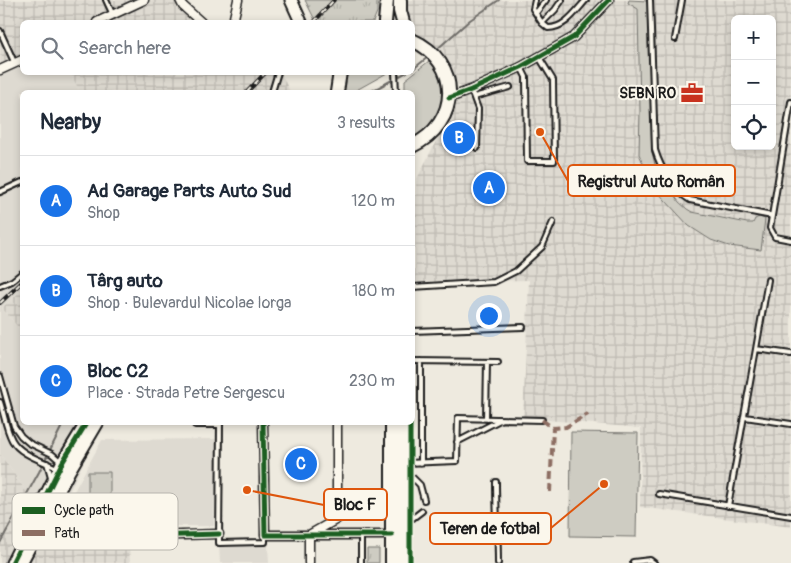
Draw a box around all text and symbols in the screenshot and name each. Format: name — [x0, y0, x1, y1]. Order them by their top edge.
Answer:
map controls — [731, 15, 776, 150]
button: + — [731, 15, 776, 60]
search box — [20, 20, 415, 75]
icon: search — [38, 34, 66, 62]
text: Search here — [78, 36, 171, 60]
button: − — [731, 60, 776, 105]
office icon: SEBN RO — [679, 80, 705, 106]
place label: SEBN RO — [619, 84, 676, 103]
button: locate — [731, 105, 776, 150]
text: Nearby — [40, 109, 101, 136]
text: 3 results — [337, 113, 395, 133]
pin: B — [443, 119, 475, 157]
callout: Registrul Auto Român — [568, 165, 735, 196]
pin: A — [473, 169, 505, 207]
text: Registrul Auto Român — [577, 172, 725, 192]
text: Ad Garage Parts Auto Sud — [87, 179, 292, 203]
text: A — [51, 191, 61, 211]
text: 120 m — [351, 191, 395, 211]
text: Shop — [87, 203, 120, 223]
text: Târg auto — [87, 269, 163, 293]
text: B — [51, 281, 61, 301]
text: 180 m — [352, 281, 395, 301]
text: Shop · Bulevardul Nicolae Iorga — [87, 293, 292, 313]
your location — [476, 303, 502, 329]
text: Bloc C2 — [87, 359, 149, 383]
text: C — [51, 371, 61, 391]
text: 230 m — [349, 371, 395, 391]
text: Place · Strada Petre Sergescu — [87, 383, 285, 403]
pin: C — [285, 445, 317, 483]
callout: Bloc F — [324, 489, 387, 520]
legend — [12, 493, 178, 550]
text: Bloc F — [334, 495, 377, 515]
text: Cycle path — [54, 502, 114, 519]
callout: Teren de fotbal — [430, 513, 551, 544]
text: Teren de fotbal — [439, 519, 540, 539]
text: Path — [54, 525, 79, 542]

